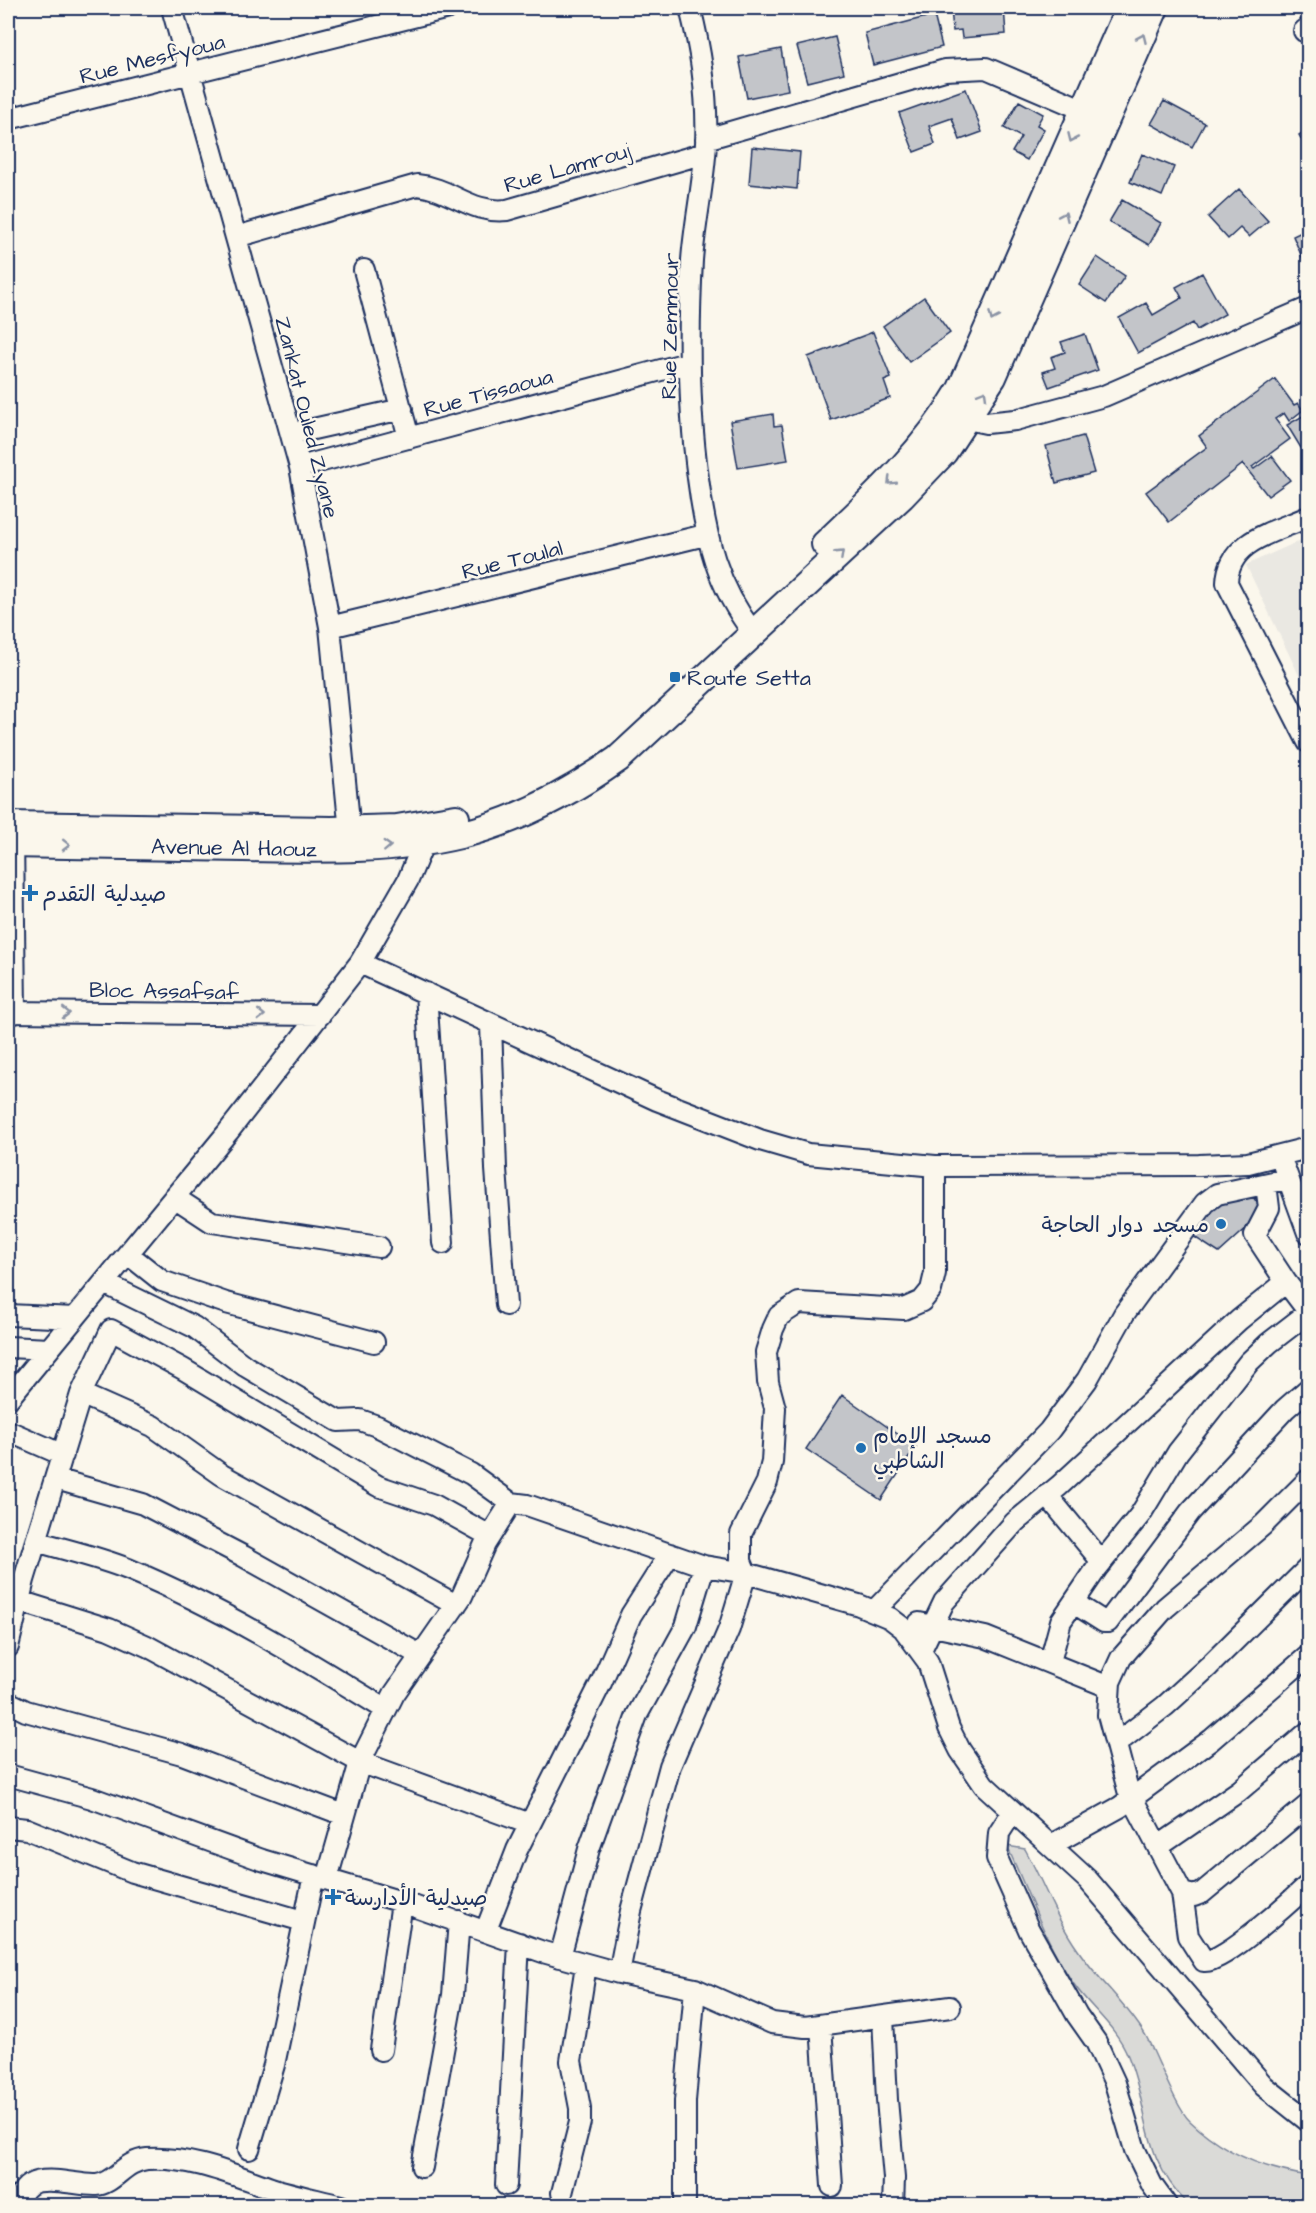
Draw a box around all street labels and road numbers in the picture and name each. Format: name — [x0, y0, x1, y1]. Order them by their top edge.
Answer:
street label: Rue Mesfyoua — [77, 26, 228, 93]
street label: Rue Lamrouj — [500, 136, 635, 201]
street label: Rue Zemmour — [654, 252, 687, 400]
street label: Zankat Ouled Zyane — [266, 313, 347, 522]
street label: Rue Tissaoua — [420, 361, 556, 426]
street label: Rue Toulal — [459, 533, 566, 588]
street label: Avenue Al Haouz — [151, 832, 317, 865]
street label: Bloc Assafsaf — [89, 975, 240, 1008]

